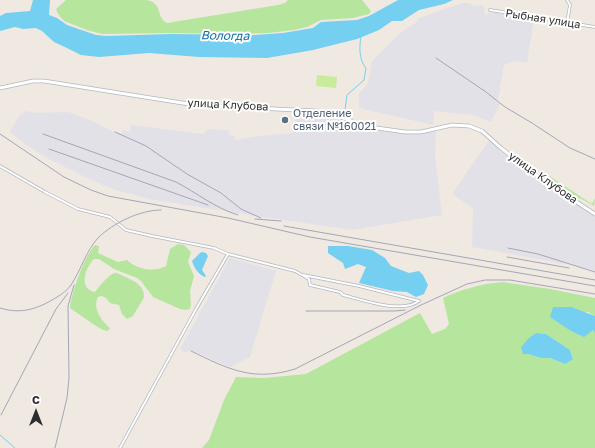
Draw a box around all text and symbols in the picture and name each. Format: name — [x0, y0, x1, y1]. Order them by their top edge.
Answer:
street label: Рыбная улица — [504, 7, 582, 31]
water label: Вологда — [201, 28, 249, 44]
street label: улица Клубова — [187, 96, 269, 114]
place label: Отделение связи №160021 — [293, 107, 376, 133]
marker: Отделение связи №160021 — [280, 115, 290, 125]
street label: улица Клубова — [506, 149, 580, 207]
north arrow — [16, 392, 56, 432]
text: С — [32, 393, 40, 406]

